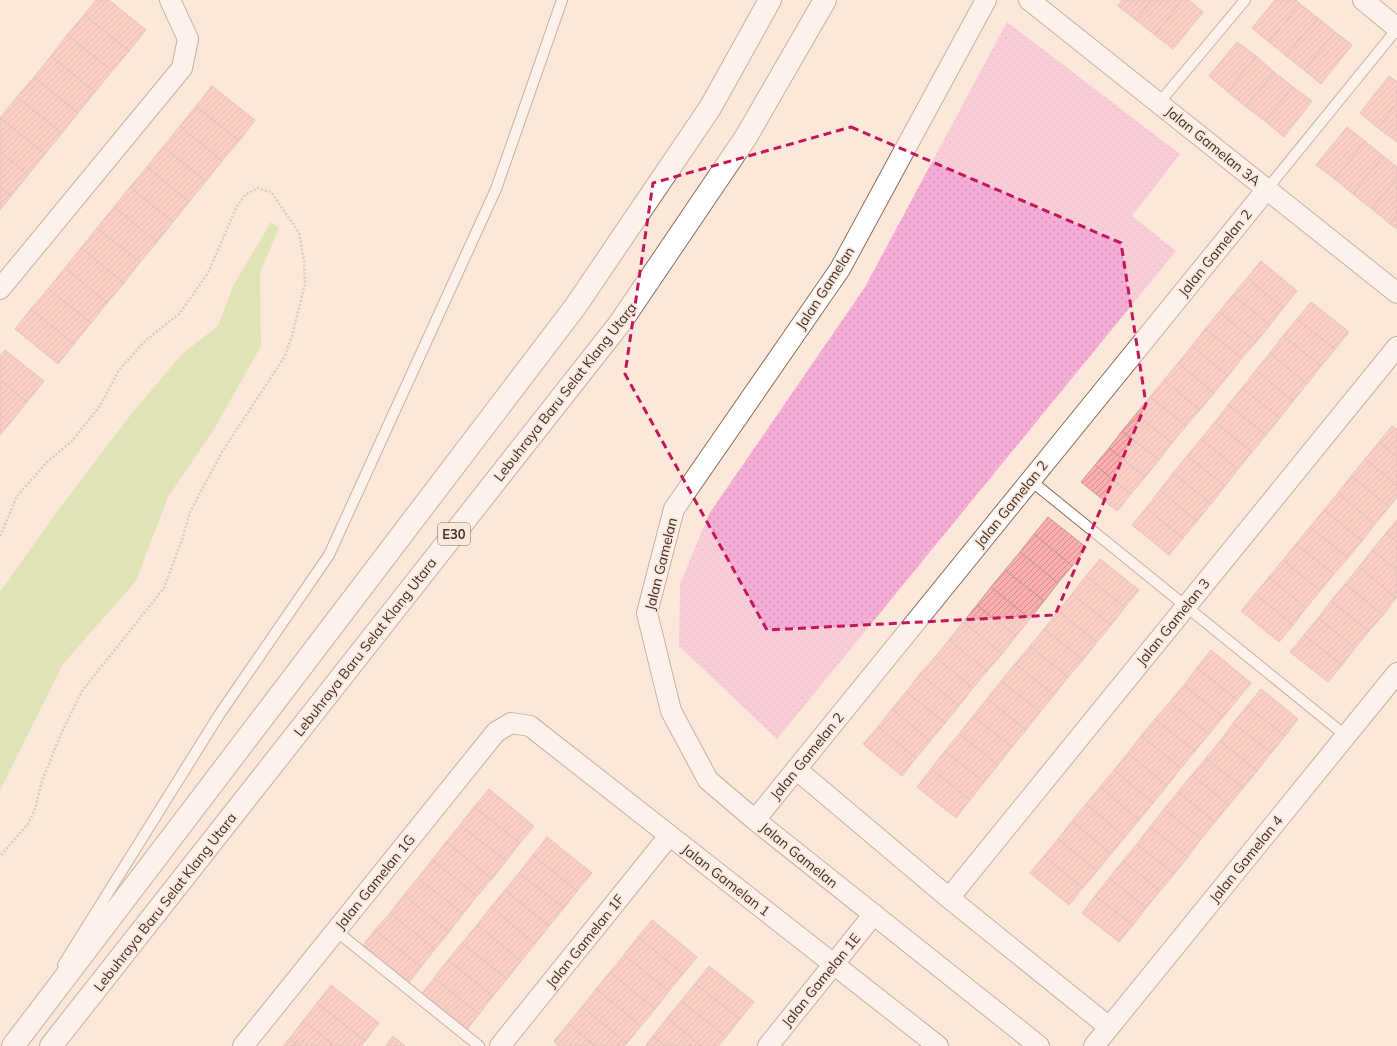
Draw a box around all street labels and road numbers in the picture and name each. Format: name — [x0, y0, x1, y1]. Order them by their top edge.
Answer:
street label: Jalan Gamelan 3A — [1162, 102, 1265, 190]
street label: Jalan Gamelan 2 — [1174, 206, 1256, 300]
street label: Jalan Gamelan — [792, 243, 858, 333]
street label: Lebuhraya Baru Selat Klang Utara — [490, 299, 640, 485]
street label: Jalan Gamelan 2 — [970, 457, 1052, 551]
street label: Jalan Gamelan — [641, 516, 681, 612]
road number: E30 — [438, 523, 470, 545]
street label: Lebuhraya Baru Selat Klang Utara — [290, 554, 440, 740]
street label: Jalan Gamelan 3 — [1132, 575, 1214, 669]
street label: Jalan Gamelan 2 — [766, 709, 848, 803]
street label: Lebuhraya Baru Selat Klang Utara — [90, 809, 240, 995]
street label: Jalan Gamelan 4 — [1205, 811, 1287, 906]
street label: Jalan Gamelan — [756, 818, 842, 892]
street label: Jalan Gamelan 1G — [331, 831, 419, 933]
street label: Jalan Gamelan 1 — [678, 840, 774, 920]
street label: Jalan Gamelan 1F — [542, 891, 628, 991]
street label: Jalan Gamelan 1E — [778, 930, 864, 1030]

